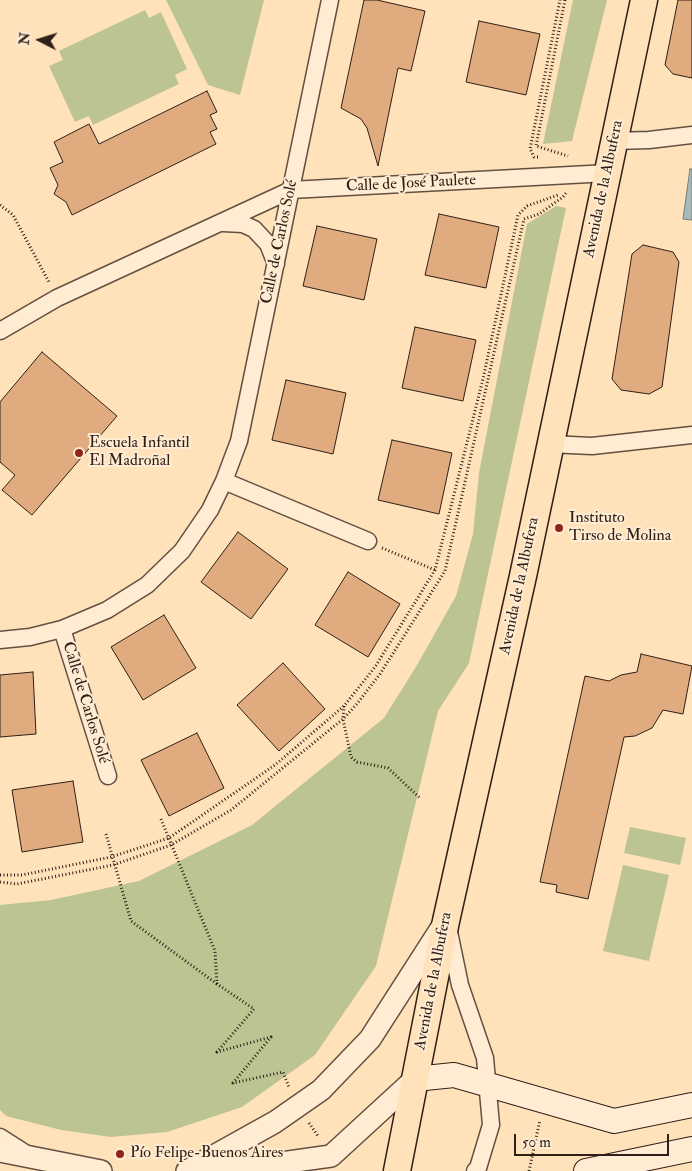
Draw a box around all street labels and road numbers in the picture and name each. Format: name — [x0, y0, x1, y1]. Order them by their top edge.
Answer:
street label: Avenida de la Albufera — [580, 119, 628, 259]
street label: Calle de José Paulete — [345, 171, 477, 197]
street label: Calle de Carlos Solé — [257, 178, 303, 306]
street label: Avenida de la Albufera — [496, 516, 544, 656]
street label: Calle de Carlos Solé — [57, 640, 113, 766]
street label: Avenida de la Albufera — [411, 910, 457, 1052]

